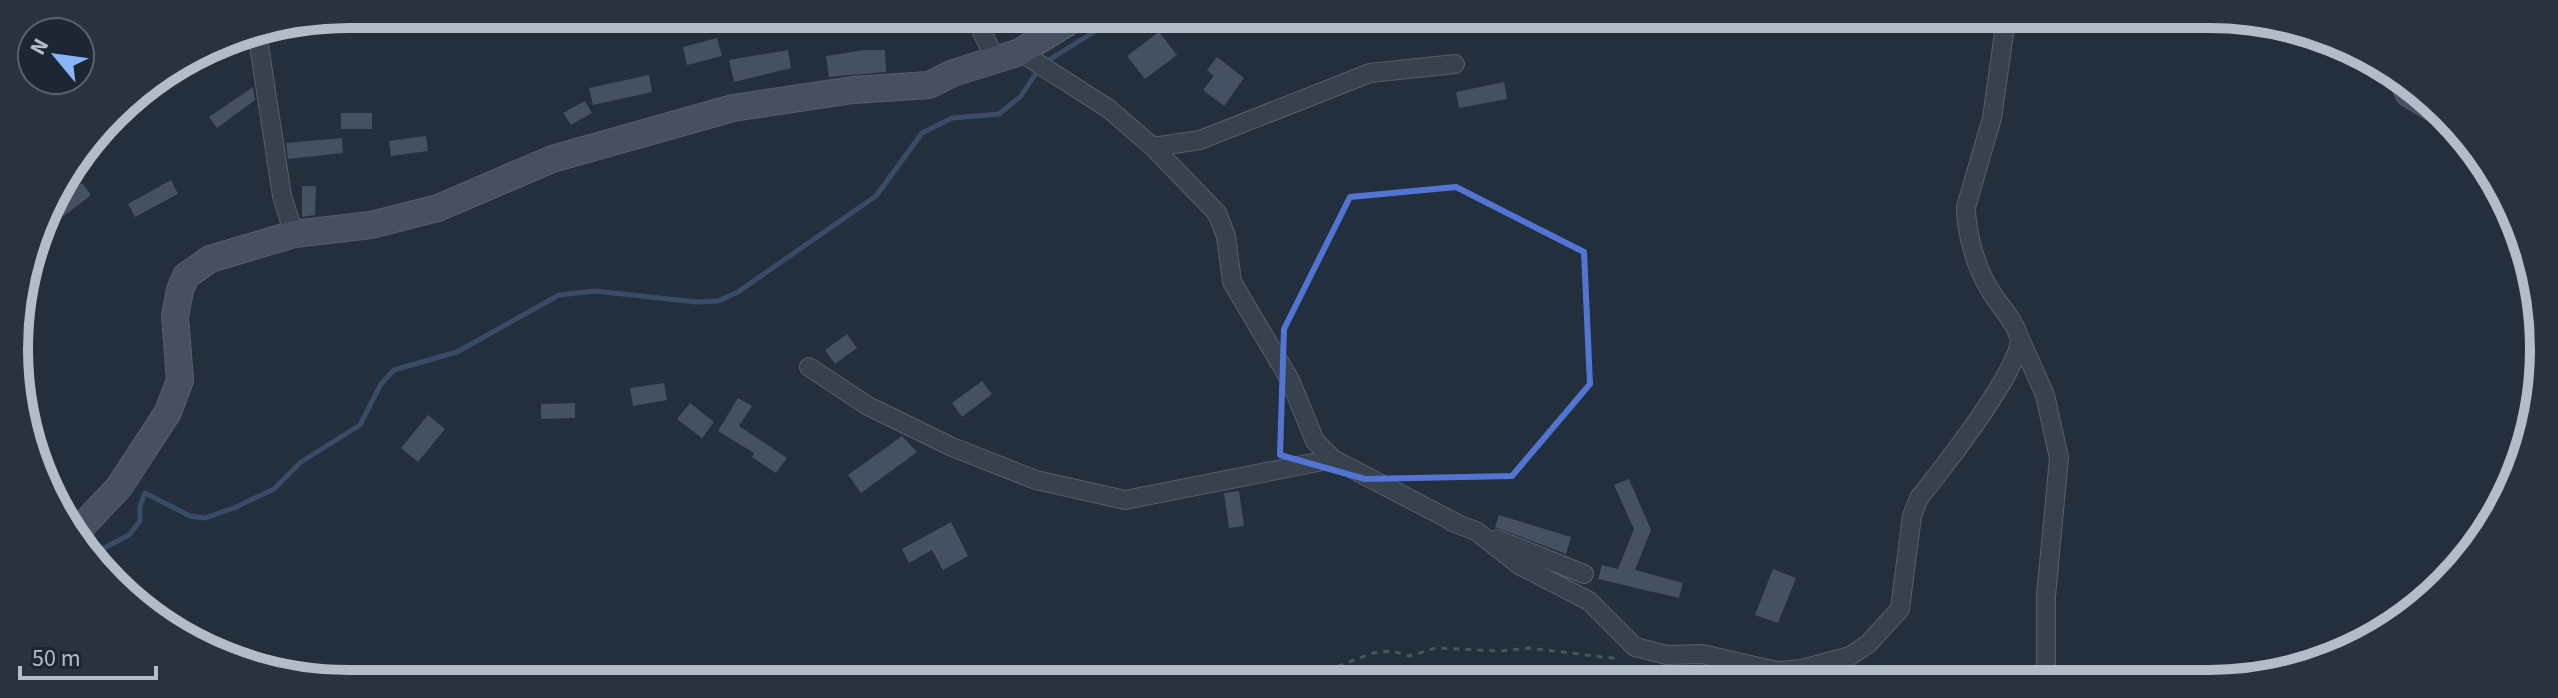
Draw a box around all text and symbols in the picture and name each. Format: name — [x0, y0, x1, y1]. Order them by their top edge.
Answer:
north arrow — [16, 16, 96, 96]
text: N — [22, 33, 57, 61]
scale bar — [20, 630, 156, 680]
text: 50 m — [32, 641, 81, 676]

